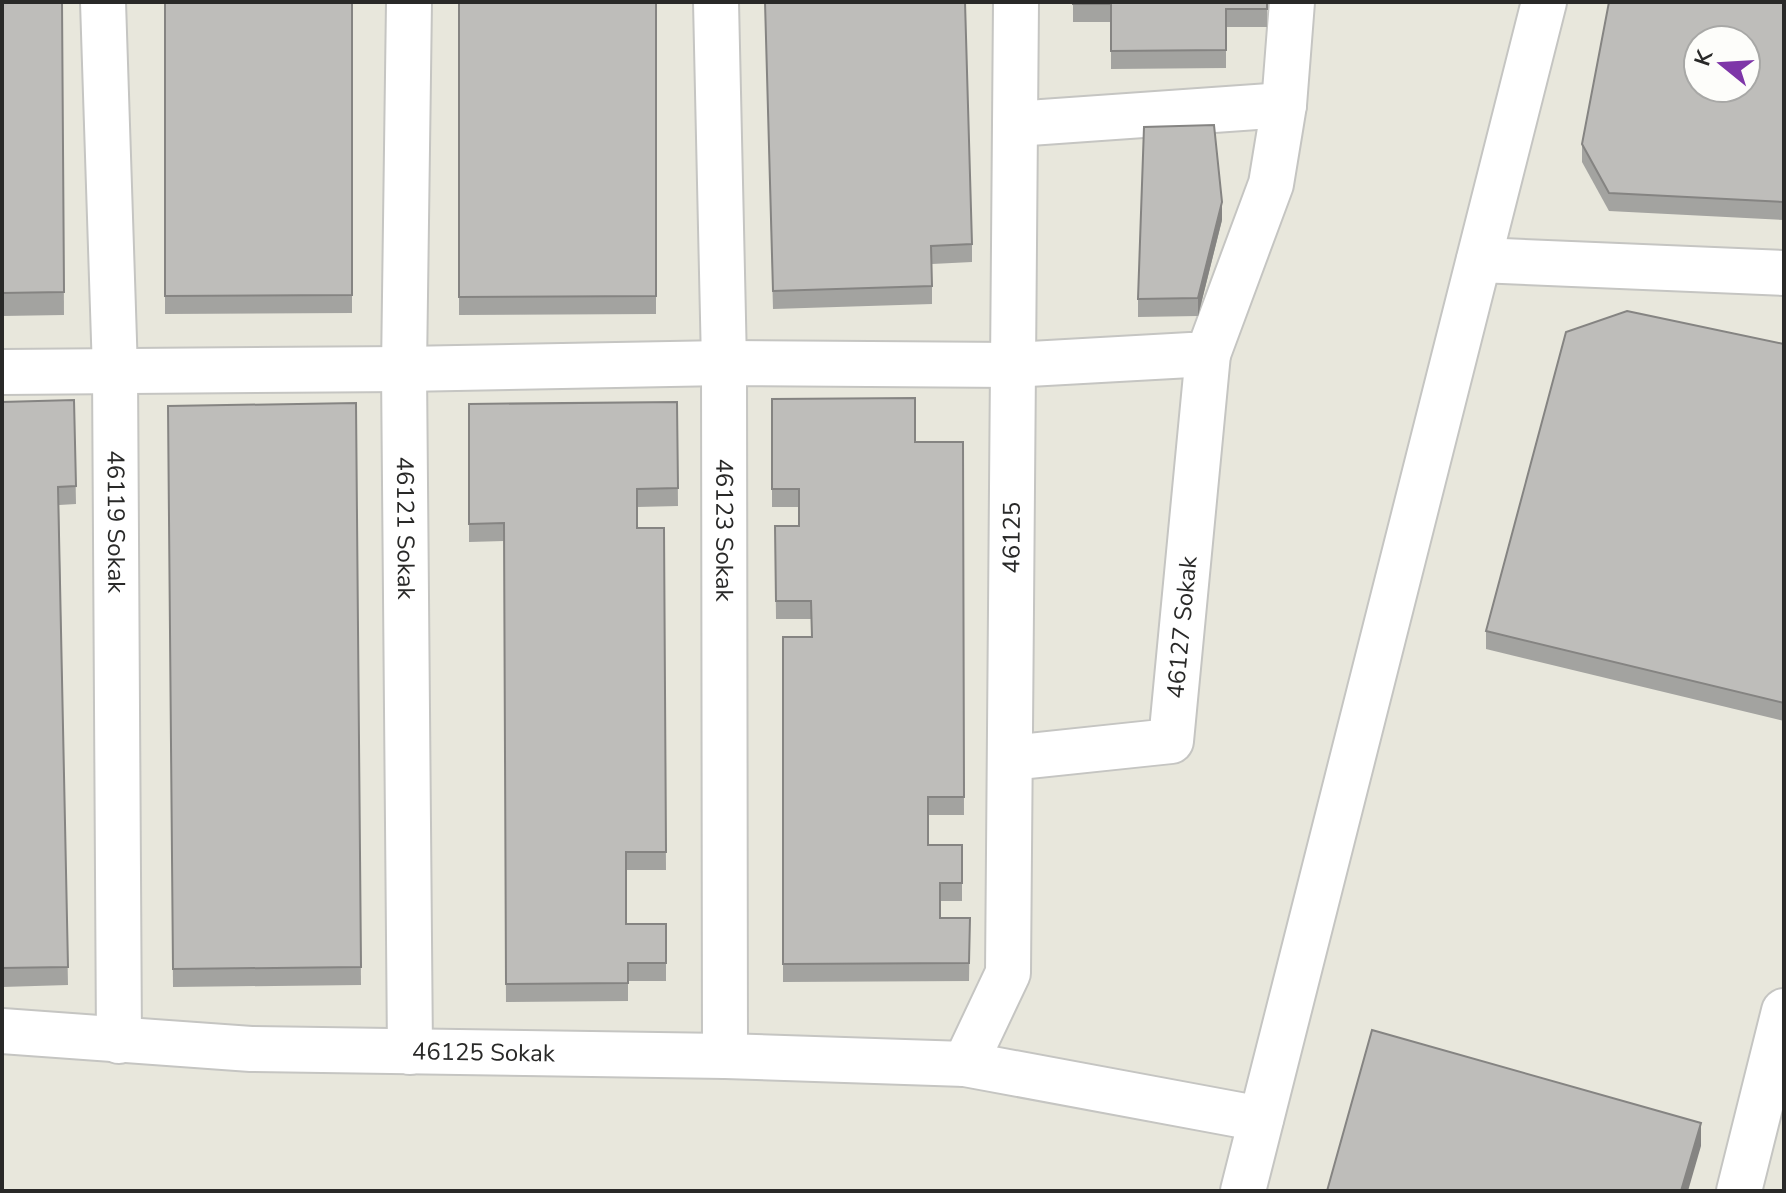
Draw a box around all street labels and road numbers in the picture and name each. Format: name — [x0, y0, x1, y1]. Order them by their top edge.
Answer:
street label: 46119 Sokak — [99, 450, 132, 594]
street label: 46121 Sokak — [389, 456, 422, 601]
street label: 46123 Sokak — [708, 458, 740, 602]
street label: 46125 — [995, 502, 1028, 574]
street label: 46127 Sokak — [1159, 554, 1205, 700]
street label: 46125 Sokak — [412, 1035, 556, 1069]

